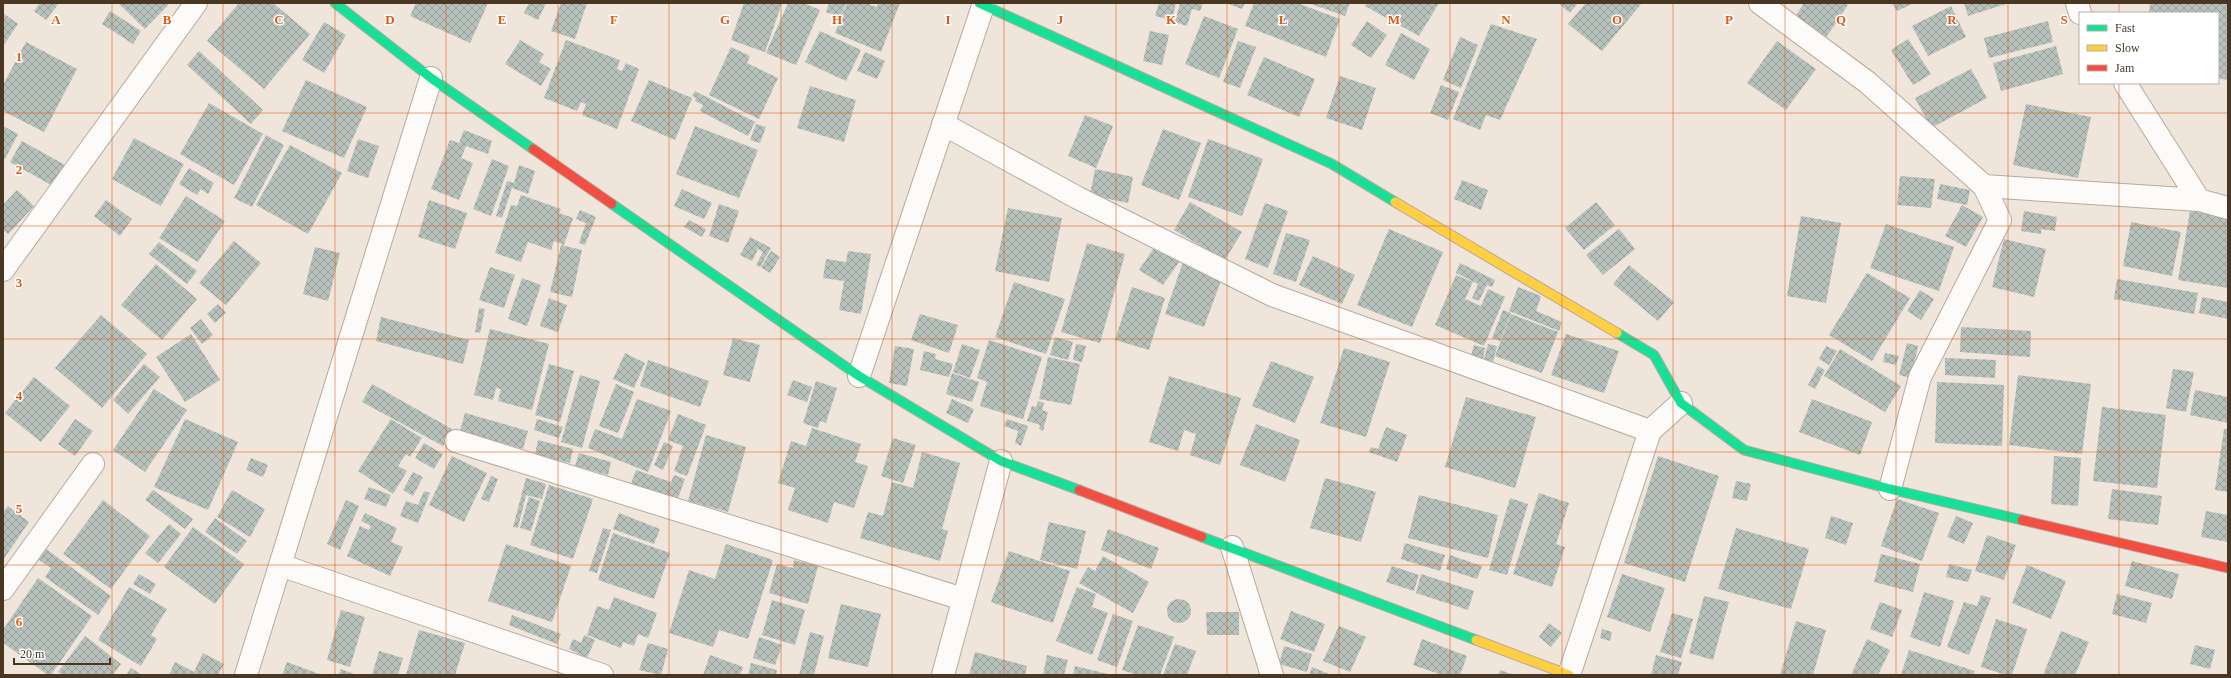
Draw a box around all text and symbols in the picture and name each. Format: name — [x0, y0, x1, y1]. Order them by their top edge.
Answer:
text: A — [51, 12, 61, 27]
text: B — [163, 12, 172, 27]
text: C — [274, 12, 284, 27]
text: D — [385, 12, 395, 27]
text: E — [498, 12, 506, 27]
text: F — [610, 12, 618, 27]
text: G — [720, 12, 730, 27]
text: H — [832, 12, 842, 27]
text: I — [945, 12, 951, 27]
text: J — [1057, 12, 1064, 27]
text: K — [1166, 12, 1177, 27]
text: L — [1279, 12, 1288, 27]
text: M — [1388, 12, 1400, 27]
text: N — [1501, 12, 1511, 27]
text: O — [1612, 12, 1622, 27]
text: P — [1725, 12, 1733, 27]
text: Q — [1836, 12, 1846, 27]
text: R — [1947, 12, 1957, 27]
text: S — [2060, 12, 2068, 27]
legend — [2079, 12, 2219, 84]
text: Fast — [2115, 21, 2136, 35]
text: Slow — [2115, 41, 2140, 55]
text: 1 — [16, 49, 22, 64]
text: Jam — [2115, 61, 2135, 75]
text: 2 — [16, 162, 22, 177]
text: 3 — [16, 275, 23, 290]
text: 4 — [16, 388, 23, 403]
text: 5 — [16, 501, 23, 516]
text: 6 — [16, 614, 23, 629]
scale bar — [14, 640, 110, 666]
text: 20 m — [20, 647, 45, 661]

